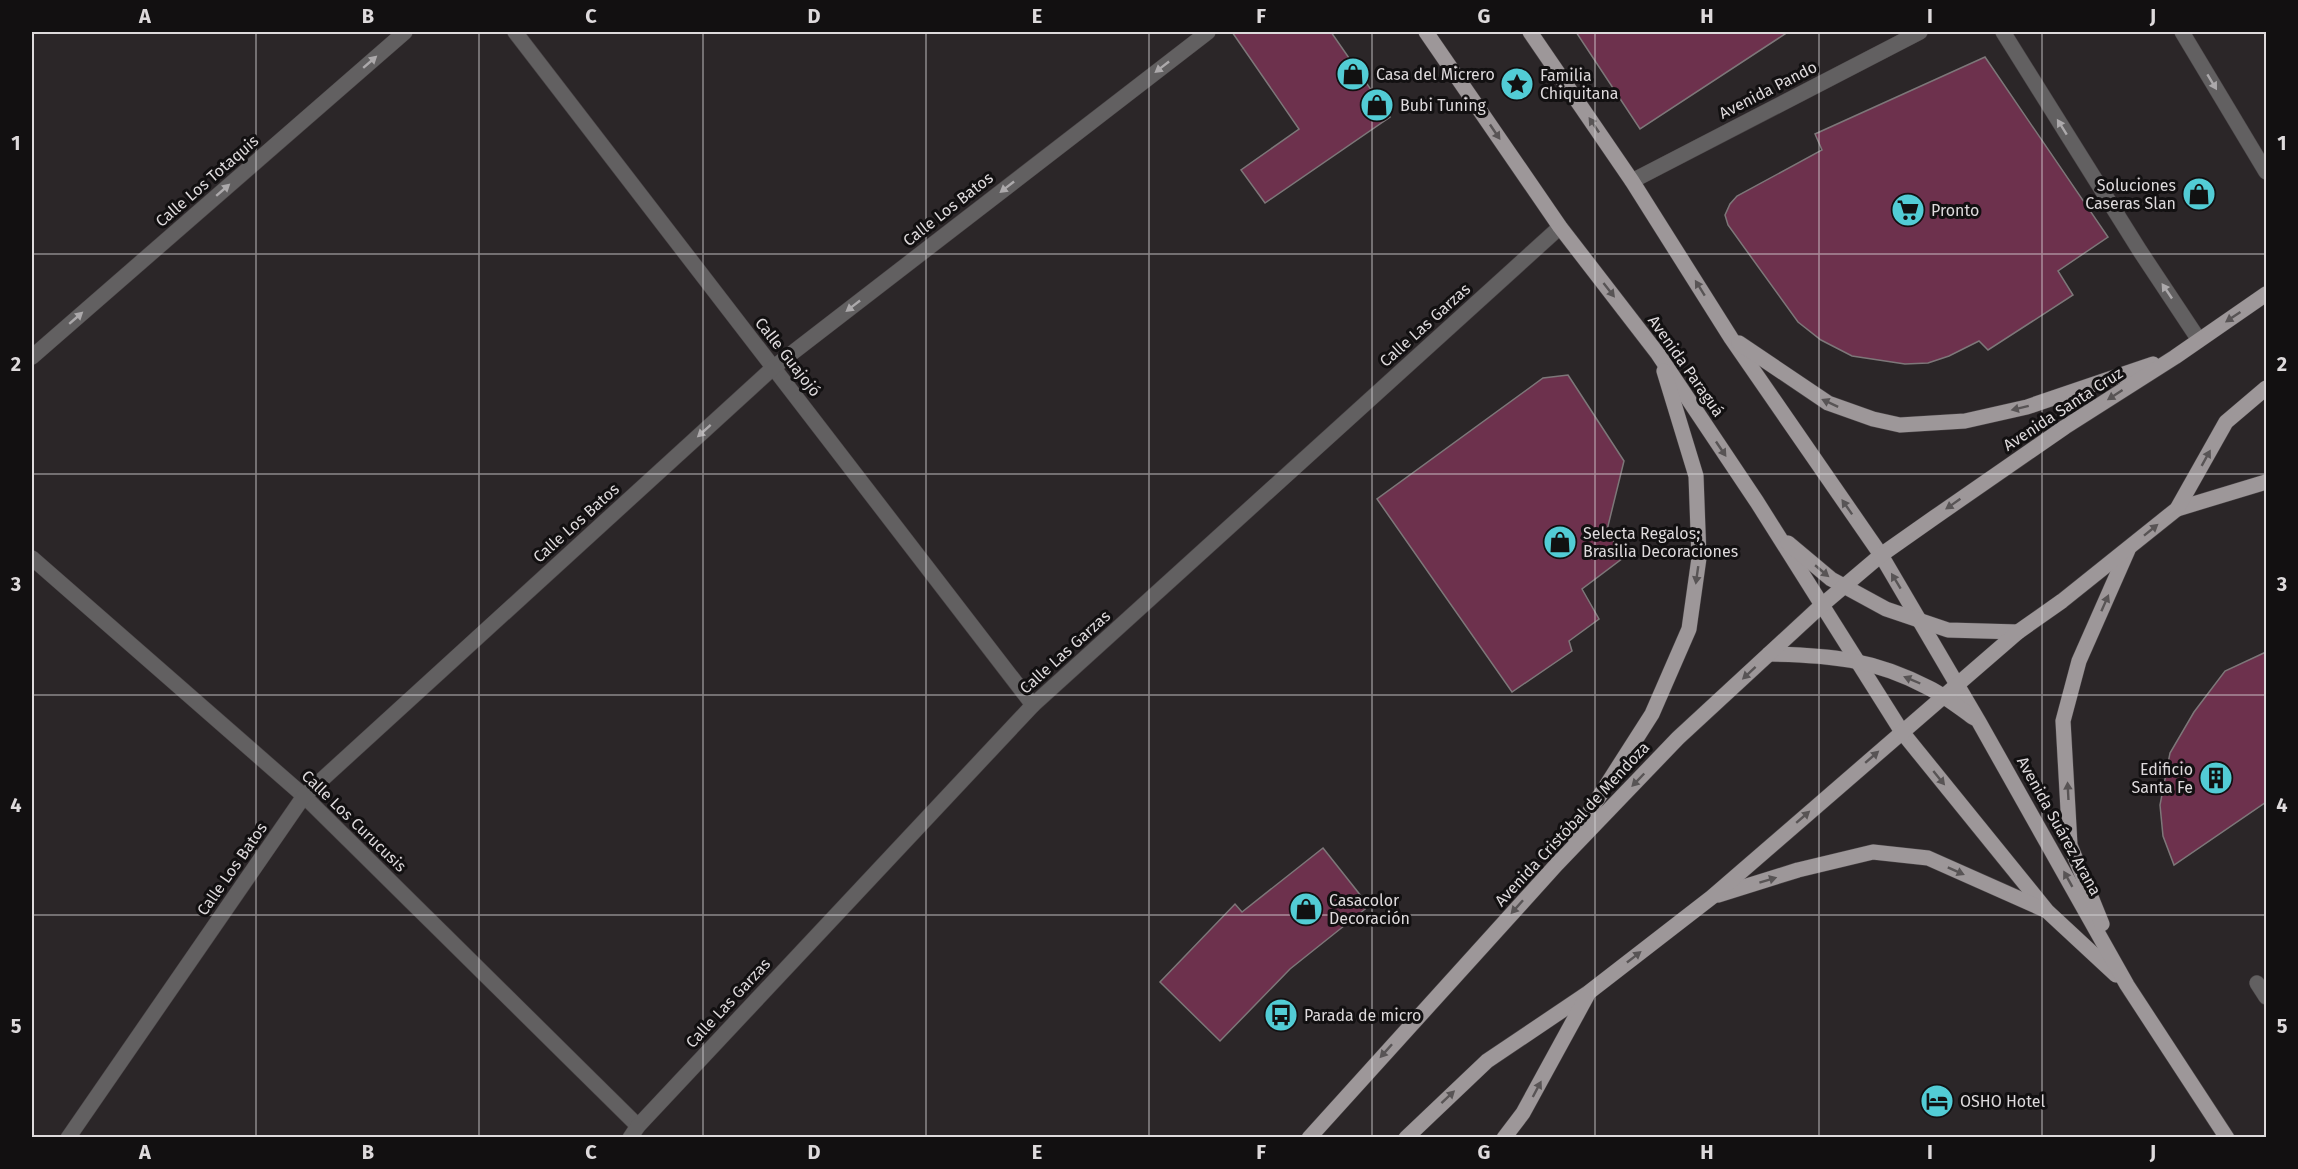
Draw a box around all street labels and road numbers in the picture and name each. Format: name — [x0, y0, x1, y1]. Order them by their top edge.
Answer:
street label: Avenida Pando — [1716, 57, 1820, 123]
street label: Calle Los Totaquis — [152, 131, 262, 231]
street label: Calle Los Batos — [899, 168, 997, 250]
street label: Calle Las Garzas — [1376, 279, 1474, 371]
street label: Avenida Paraguá — [1644, 312, 1728, 420]
street label: Calle Guajojó — [751, 314, 825, 400]
street label: Avenida Santa Cruz — [2000, 363, 2126, 455]
street label: Calle Los Batos — [529, 479, 623, 567]
street label: Calle Las Garzas — [1016, 606, 1114, 698]
street label: Avenida Cristóbal de Mendoza — [1491, 738, 1653, 910]
street label: Avenida Suárez Arana — [2013, 753, 2105, 899]
street label: Calle Los Curucusis — [298, 766, 410, 876]
street label: Calle Los Batos — [193, 819, 271, 919]
street label: Calle Las Garzas — [682, 954, 774, 1052]

